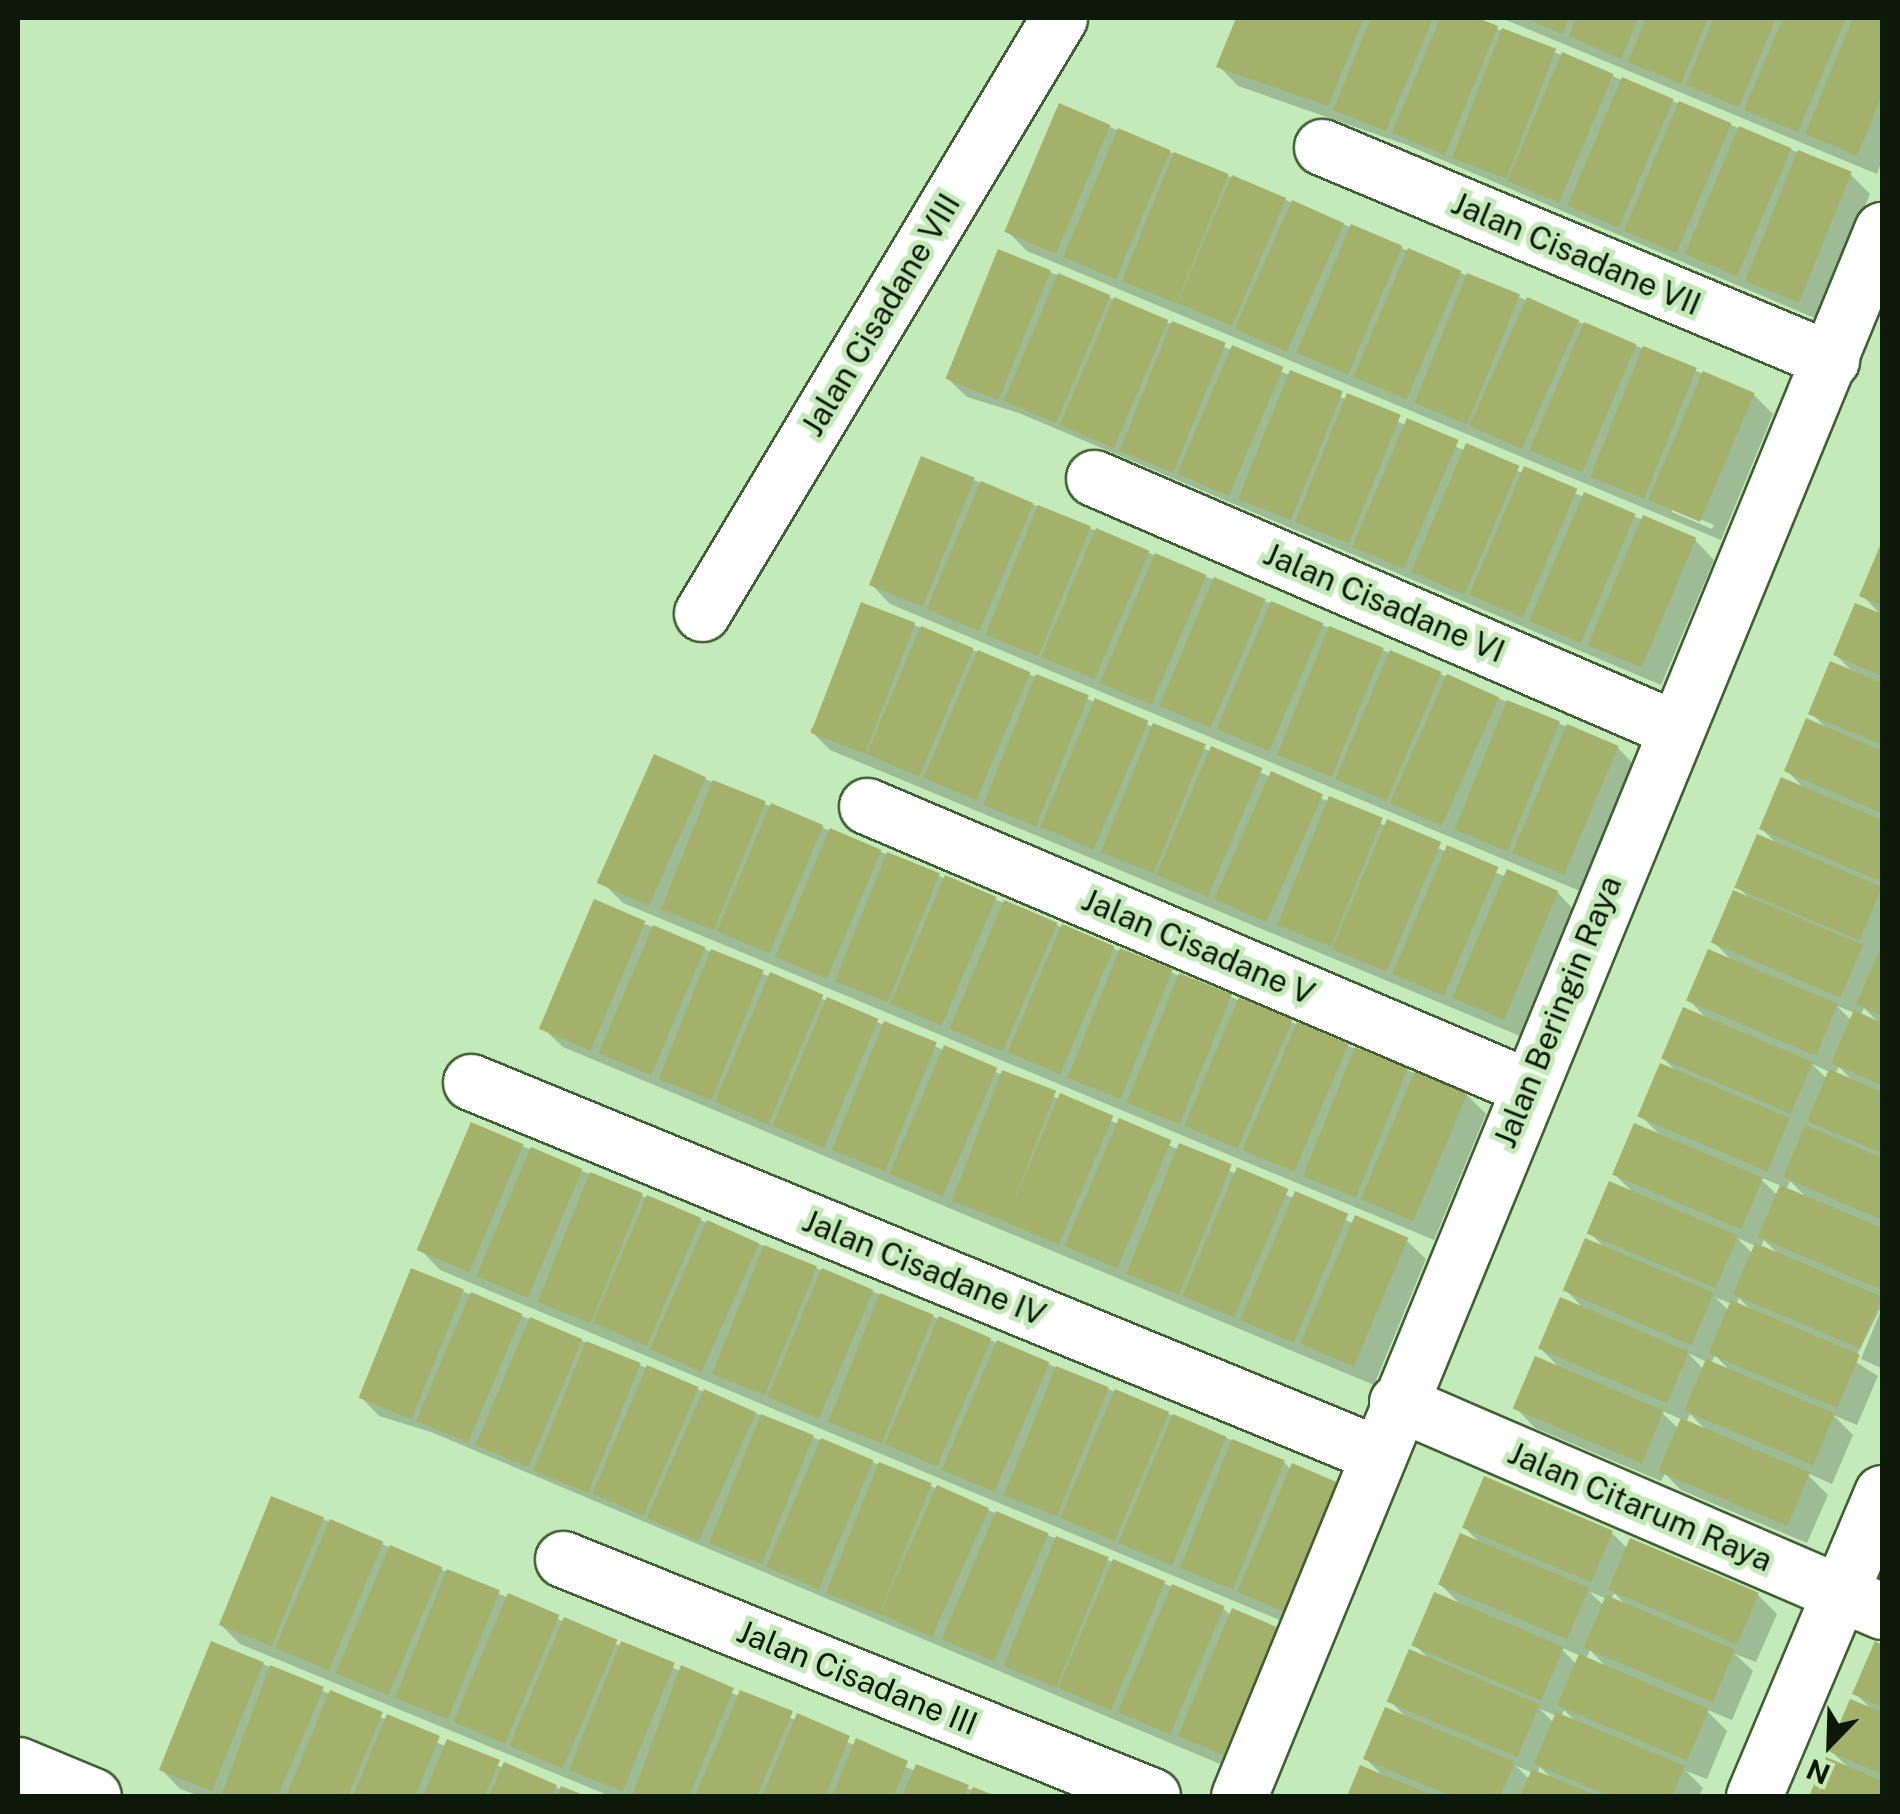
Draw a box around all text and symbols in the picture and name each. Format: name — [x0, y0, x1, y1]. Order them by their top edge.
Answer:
street label: Jalan Cisadane VII — [1445, 184, 1707, 324]
street label: Jalan Cisadane VIII — [793, 186, 969, 444]
street label: Jalan Cisadane VI — [1257, 535, 1511, 671]
street label: Jalan Beringin Raya — [1486, 871, 1630, 1153]
street label: Jalan Cisadane V — [1075, 880, 1321, 1014]
street label: Jalan Cisadane IV — [797, 1202, 1051, 1334]
street label: Jalan Citarum Raya — [1502, 1434, 1778, 1580]
street label: Jalan Cisadane III — [731, 1612, 983, 1744]
north arrow — [1780, 1694, 1880, 1794]
text: N — [1802, 1753, 1835, 1792]

